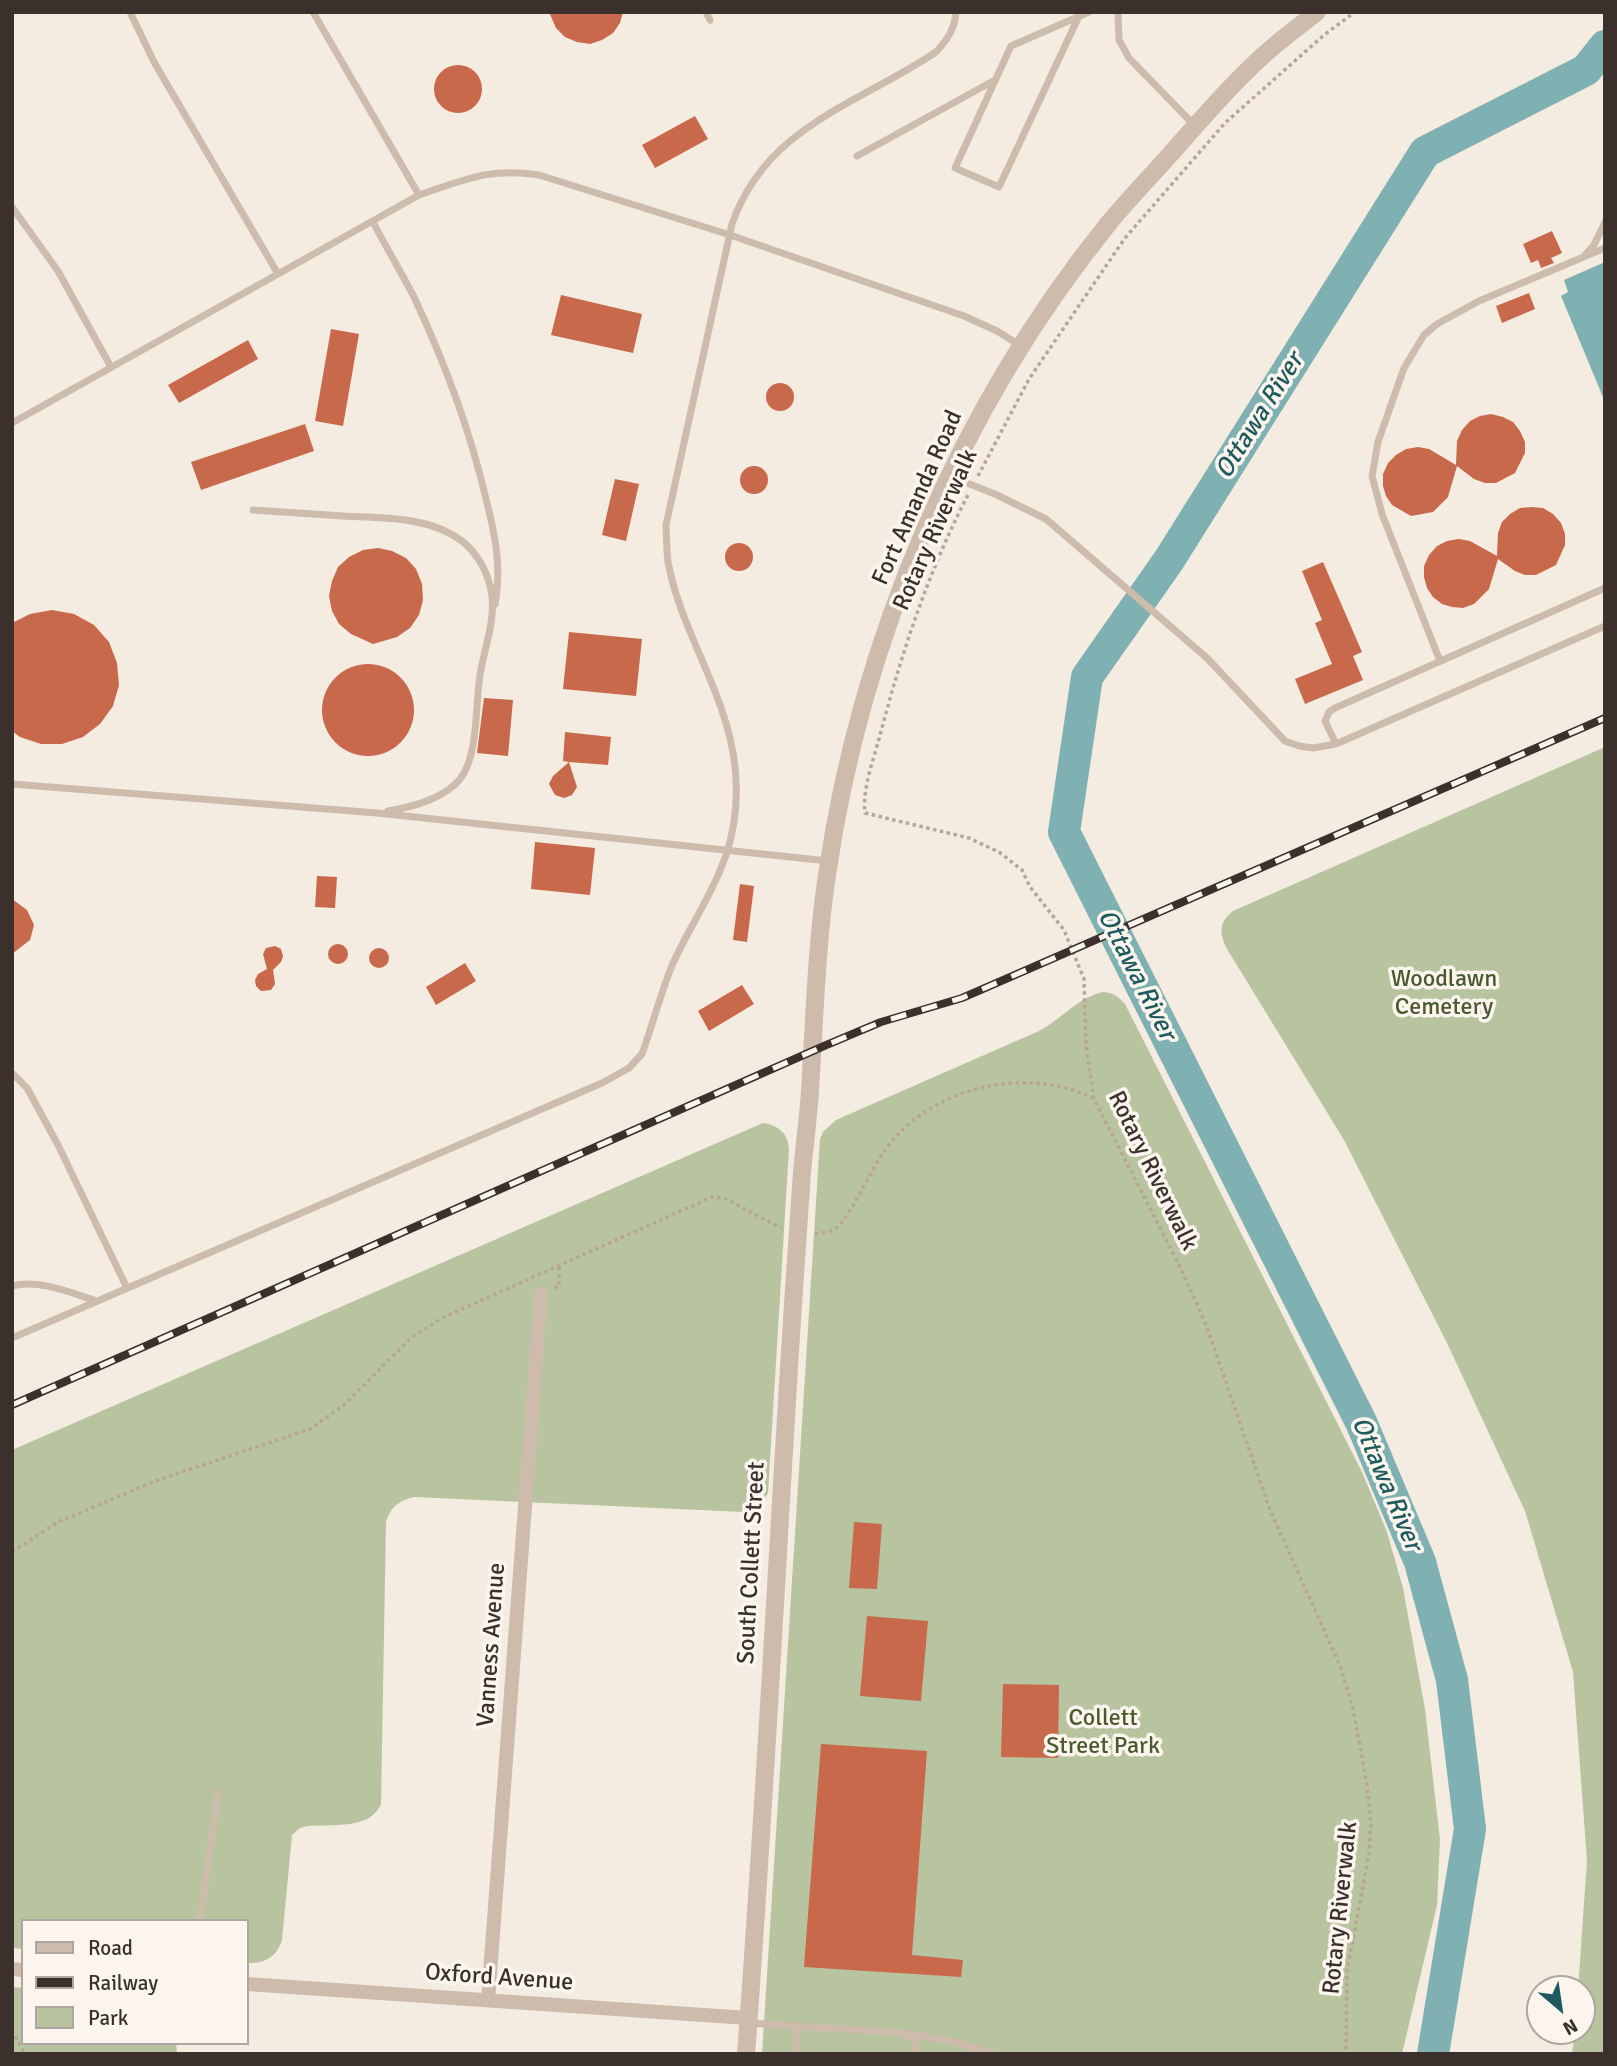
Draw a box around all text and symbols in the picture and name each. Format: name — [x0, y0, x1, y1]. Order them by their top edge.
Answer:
water label: Ottawa River — [1209, 347, 1311, 485]
street label: Fort Amanda Road — [867, 406, 969, 590]
street label: Rotary Riverwalk — [887, 445, 985, 615]
water label: Ottawa River — [1090, 905, 1182, 1045]
park label: Woodlawn Cemetery — [1391, 966, 1497, 1022]
street label: Rotary Riverwalk — [1101, 1087, 1203, 1255]
water label: Ottawa River — [1344, 1413, 1428, 1555]
street label: South Collett Street — [732, 1461, 772, 1665]
street label: Vanness Avenue — [472, 1562, 512, 1728]
park label: Collett Street Park — [1046, 1705, 1160, 1761]
street label: Rotary Riverwalk — [1318, 1820, 1364, 1996]
legend — [21, 1919, 248, 2045]
text: Road — [88, 1935, 133, 1961]
street label: Oxford Avenue — [424, 1958, 574, 1998]
text: Railway — [88, 1970, 158, 1996]
north arrow — [1526, 1975, 1596, 2045]
text: Park — [88, 2005, 128, 2031]
text: N — [1559, 2013, 1582, 2040]

